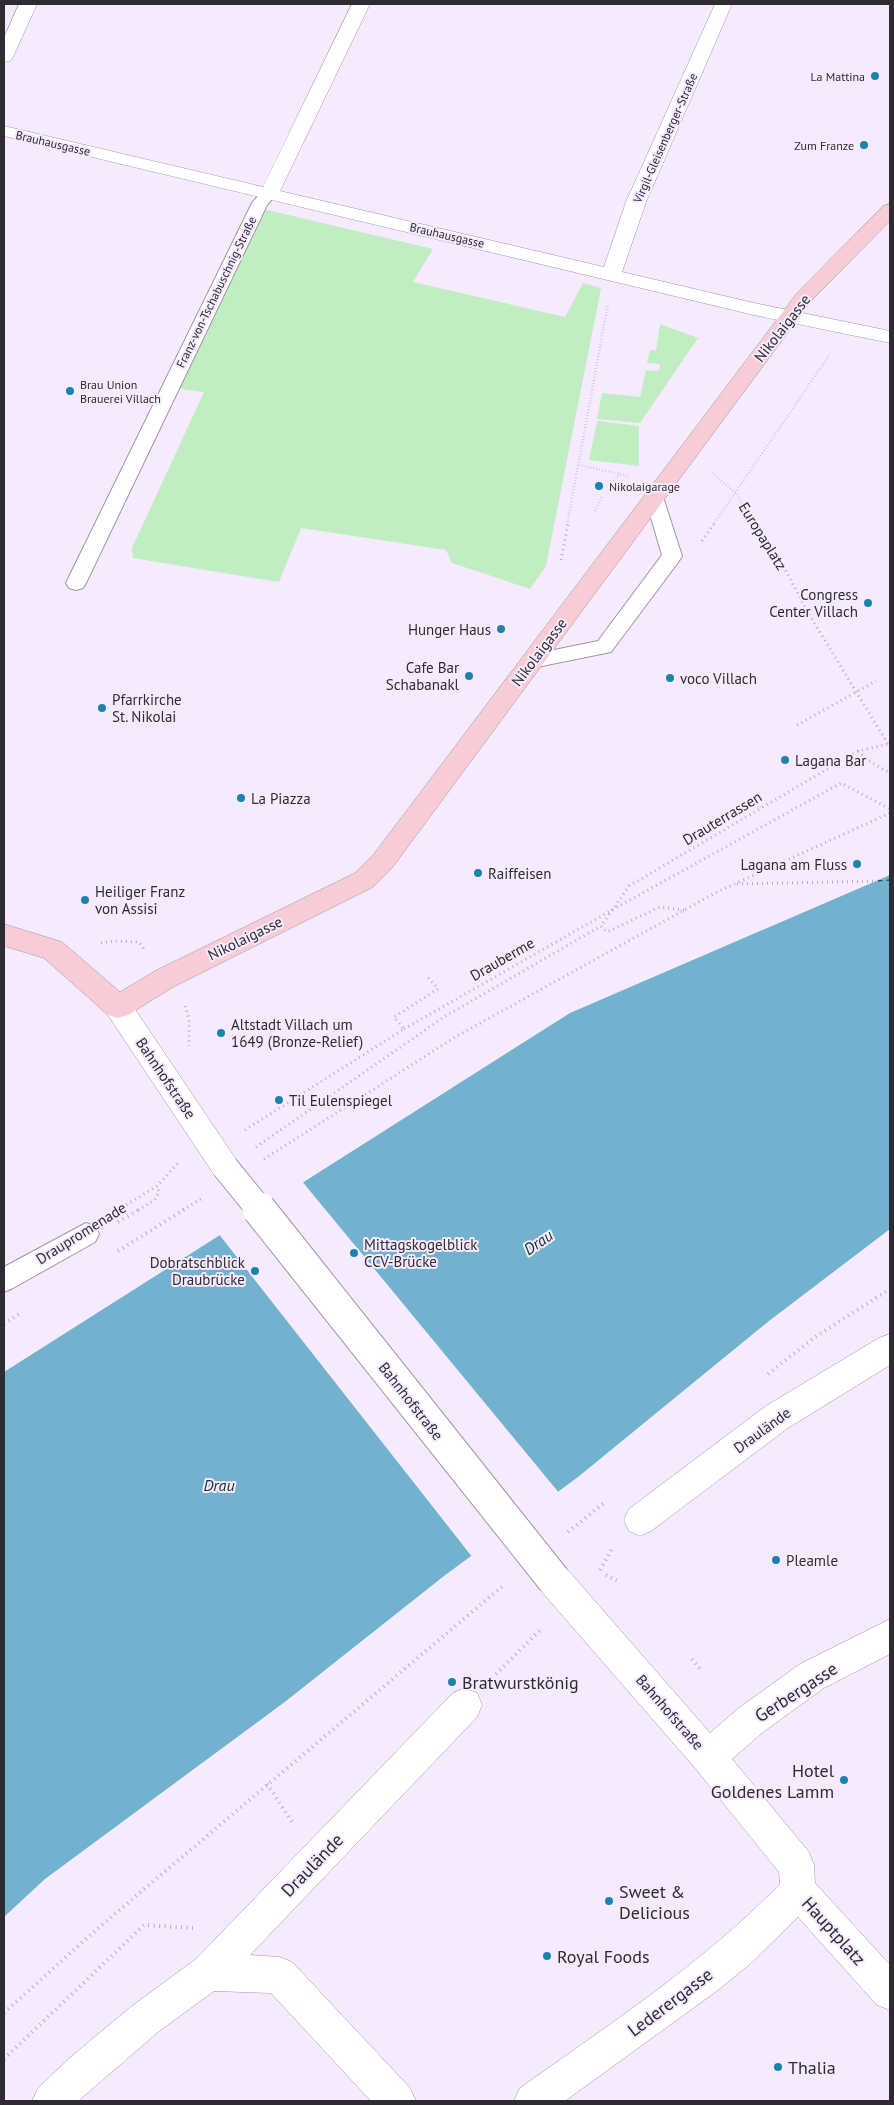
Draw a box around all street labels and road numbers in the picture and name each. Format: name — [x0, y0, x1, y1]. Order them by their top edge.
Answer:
street label: Virgil-Gleisenberger-Straße — [629, 71, 700, 206]
street label: Brauhausgasse — [14, 127, 92, 159]
street label: Franz-von-Tschabuschnig-Straße — [173, 214, 259, 370]
street label: Brauhausgasse — [408, 219, 486, 251]
street label: Nikolaigasse — [750, 290, 814, 366]
street label: Europaplatz — [735, 499, 791, 573]
street label: Nikolaigasse — [507, 614, 571, 690]
street label: Drauterrassen — [679, 787, 765, 849]
street label: Nikolaigasse — [205, 912, 285, 964]
street label: Drauberme — [466, 933, 538, 985]
street label: Bahnhofstraße — [132, 1034, 200, 1122]
street label: Draupromenade — [32, 1198, 130, 1268]
street label: Bahnhofstraße — [375, 1358, 447, 1444]
street label: Draulände — [730, 1403, 794, 1457]
street label: Gerbergasse — [750, 1657, 842, 1727]
street label: Bahnhofstraße — [632, 1670, 708, 1754]
street label: Draulände — [276, 1828, 348, 1902]
street label: Hauptplatz — [797, 1892, 871, 1970]
street label: Lederergasse — [623, 1963, 717, 2041]

